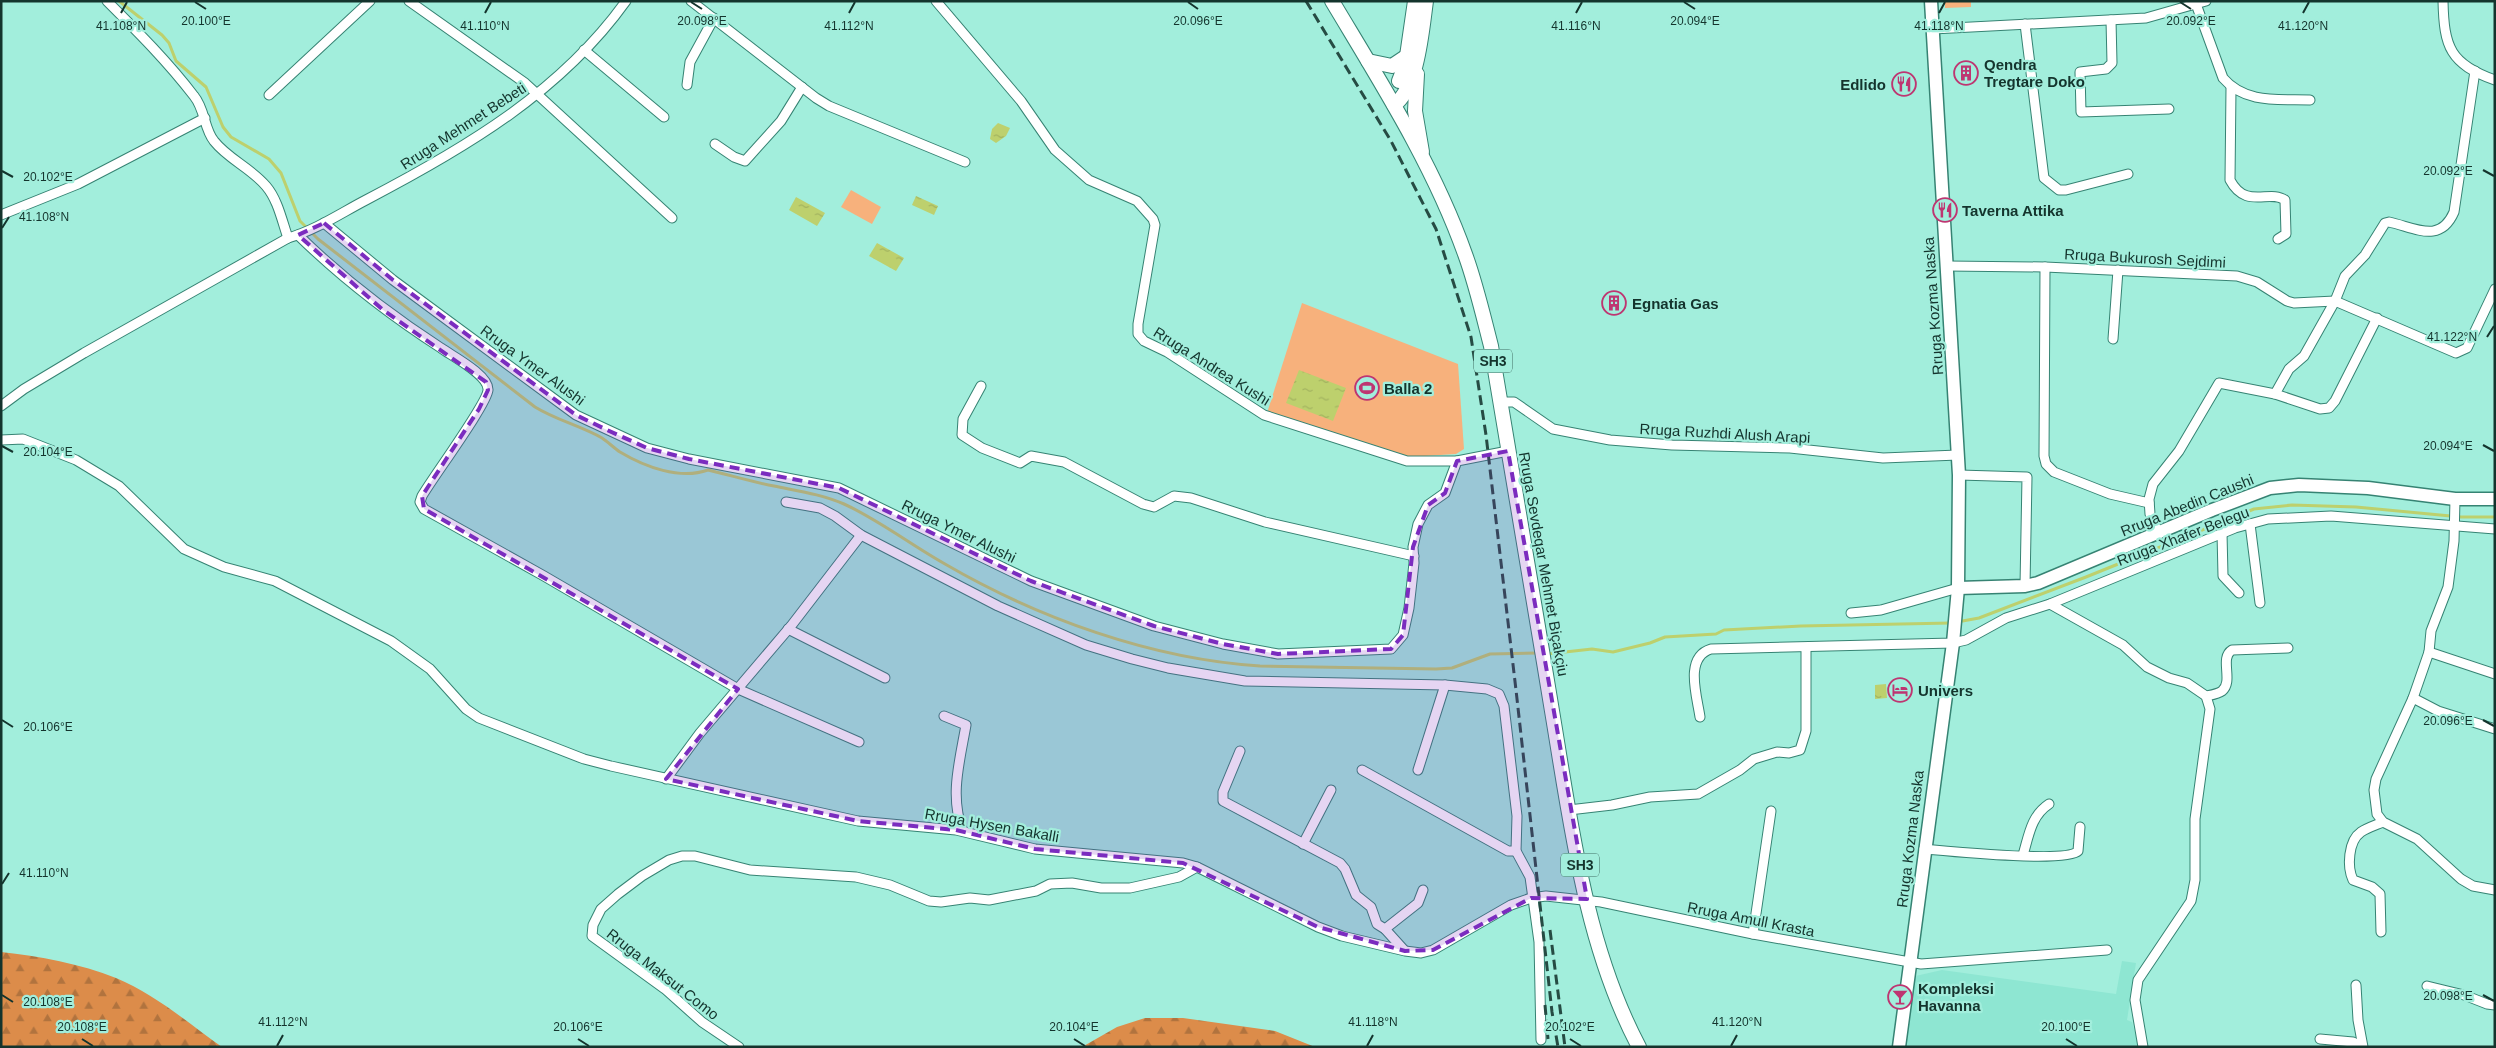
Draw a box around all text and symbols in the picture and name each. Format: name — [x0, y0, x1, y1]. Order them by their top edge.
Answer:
text: 20.100°E — [181, 14, 231, 28]
text: 20.098°E — [677, 14, 727, 28]
text: 20.096°E — [1173, 14, 1223, 28]
text: 20.094°E — [1670, 14, 1720, 28]
text: 20.092°E — [2166, 14, 2216, 28]
text: 41.108°N — [96, 19, 146, 33]
text: 41.110°N — [460, 19, 510, 33]
text: 41.112°N — [824, 19, 874, 33]
text: 41.116°N — [1551, 19, 1601, 33]
text: 41.118°N — [1914, 19, 1964, 33]
text: 41.120°N — [2278, 19, 2328, 33]
place label: Qendra Tregtare Doko — [1984, 56, 2085, 90]
building icon: Qendra Tregtare Doko — [1953, 60, 1979, 86]
restaurant icon: Edlido — [1891, 71, 1917, 97]
place label: Edlido — [1840, 76, 1886, 93]
street label: Rruga Mehmet Bebeti — [397, 79, 529, 173]
text: 20.092°E — [2423, 164, 2473, 178]
text: 20.102°E — [23, 170, 73, 184]
restaurant icon: Taverna Attika — [1932, 197, 1958, 223]
place label: Taverna Attika — [1962, 202, 2064, 219]
text: 41.108°N — [19, 210, 69, 224]
street label: Rruga Kozma Naska — [1920, 236, 1946, 376]
street label: Rruga Bukurosh Sejdimi — [2064, 245, 2226, 271]
building icon: Egnatia Gas — [1601, 290, 1627, 316]
place label: Egnatia Gas — [1632, 295, 1719, 312]
street label: Rruga Ymer Alushi — [478, 321, 588, 409]
street label: Rruga Andrea Kushi — [1151, 323, 1273, 409]
text: 41.122°N — [2427, 330, 2477, 344]
road number: SH3 — [1474, 350, 1512, 372]
sports icon: Balla 2 — [1354, 375, 1380, 401]
place label: Balla 2 — [1384, 380, 1432, 397]
street label: Rruga Ruzhdi Alush Arapi — [1639, 420, 1811, 446]
text: 20.094°E — [2423, 439, 2473, 453]
text: 20.104°E — [23, 445, 73, 459]
street label: Rruga Sevdeqar Mehmet Biçakçiu — [1516, 450, 1572, 678]
street label: Rruga Abedin Caushi — [2118, 471, 2256, 539]
street label: Rruga Ymer Alushi — [899, 496, 1019, 566]
street label: Rruga Xhafer Belegu — [2115, 503, 2251, 569]
hotel icon: Univers — [1887, 677, 1913, 703]
place label: Univers — [1918, 682, 1973, 699]
text: 20.096°E — [2423, 714, 2473, 728]
text: 20.106°E — [23, 720, 73, 734]
street label: Rruga Kozma Naska — [1893, 769, 1927, 909]
street label: Rruga Hysen Bakalli — [924, 805, 1060, 845]
road number: SH3 — [1561, 854, 1599, 876]
text: 41.110°N — [19, 866, 69, 880]
street label: Rruga Amull Krasta — [1686, 898, 1817, 940]
street label: Rruga Maksut Como — [604, 925, 722, 1023]
place label: Kompleksi Havanna — [1918, 980, 1994, 1014]
bar icon: Kompleksi Havanna — [1887, 984, 1913, 1010]
text: 20.098°E — [2423, 989, 2473, 1003]
text: 20.108°E — [23, 995, 73, 1009]
text: 41.112°N — [258, 1015, 308, 1029]
text: 41.118°N — [1348, 1015, 1398, 1029]
text: 41.120°N — [1712, 1015, 1762, 1029]
text: 20.108°E — [57, 1020, 107, 1034]
text: 20.106°E — [553, 1020, 603, 1034]
text: 20.104°E — [1049, 1020, 1099, 1034]
text: 20.102°E — [1545, 1020, 1595, 1034]
text: 20.100°E — [2041, 1020, 2091, 1034]

